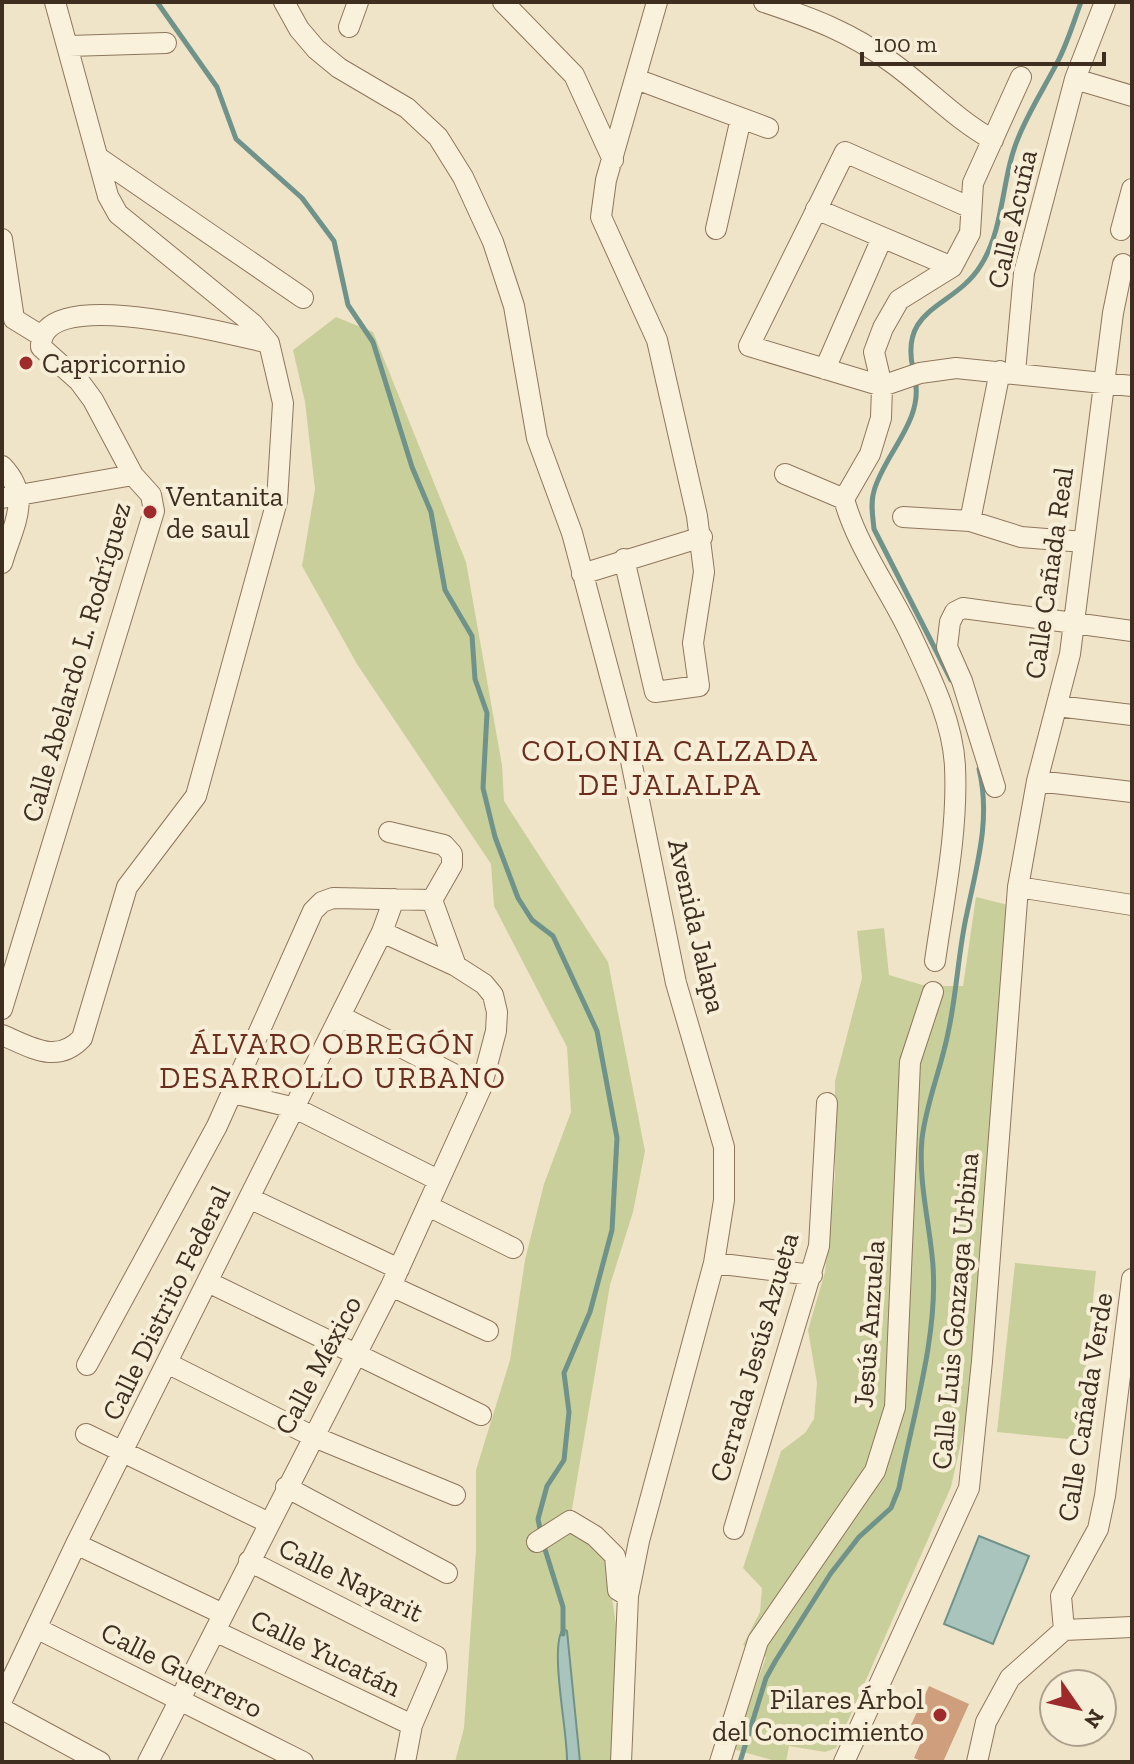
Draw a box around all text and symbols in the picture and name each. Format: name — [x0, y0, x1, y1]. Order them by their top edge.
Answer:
scale bar — [862, 16, 1104, 66]
text: 100 m — [874, 29, 937, 58]
street label: Calle Acuña — [980, 146, 1044, 291]
place label: Capricornio — [42, 347, 186, 380]
marker: Capricornio — [17, 354, 35, 372]
street label: Calle Cañada Real — [1018, 465, 1080, 681]
place label: Ventanita de saul — [165, 480, 284, 545]
street label: Calle Abelardo L. Rodríguez — [14, 498, 138, 826]
marker: Ventanita de saul — [141, 503, 159, 521]
district label: COLONIA CALZADA DE JALALPA — [521, 733, 819, 803]
street label: Avenida Jalapa — [661, 836, 733, 1017]
district label: ÁLVARO OBREGÓN DESARROLLO URBANO — [159, 1026, 507, 1096]
street label: Calle Luis Gonzaga Urbina — [925, 1151, 985, 1471]
street label: Calle Distrito Federal — [95, 1181, 237, 1425]
street label: Cerrada Jesús Azueta — [703, 1228, 806, 1486]
street label: Jesús Anzuela — [847, 1239, 891, 1409]
street label: Calle México — [268, 1290, 368, 1440]
street label: Calle Cañada Verde — [1051, 1290, 1119, 1524]
street label: Calle Nayarit — [273, 1531, 429, 1629]
street label: Calle Yucatán — [246, 1602, 406, 1704]
street label: Calle Guerrero — [96, 1615, 268, 1725]
north arrow — [1038, 1668, 1118, 1748]
place label: Pilares Árbol del Conocimiento — [712, 1683, 924, 1748]
text: N — [1078, 1704, 1110, 1734]
marker: Pilares Árbol del Conocimiento — [931, 1706, 949, 1724]

